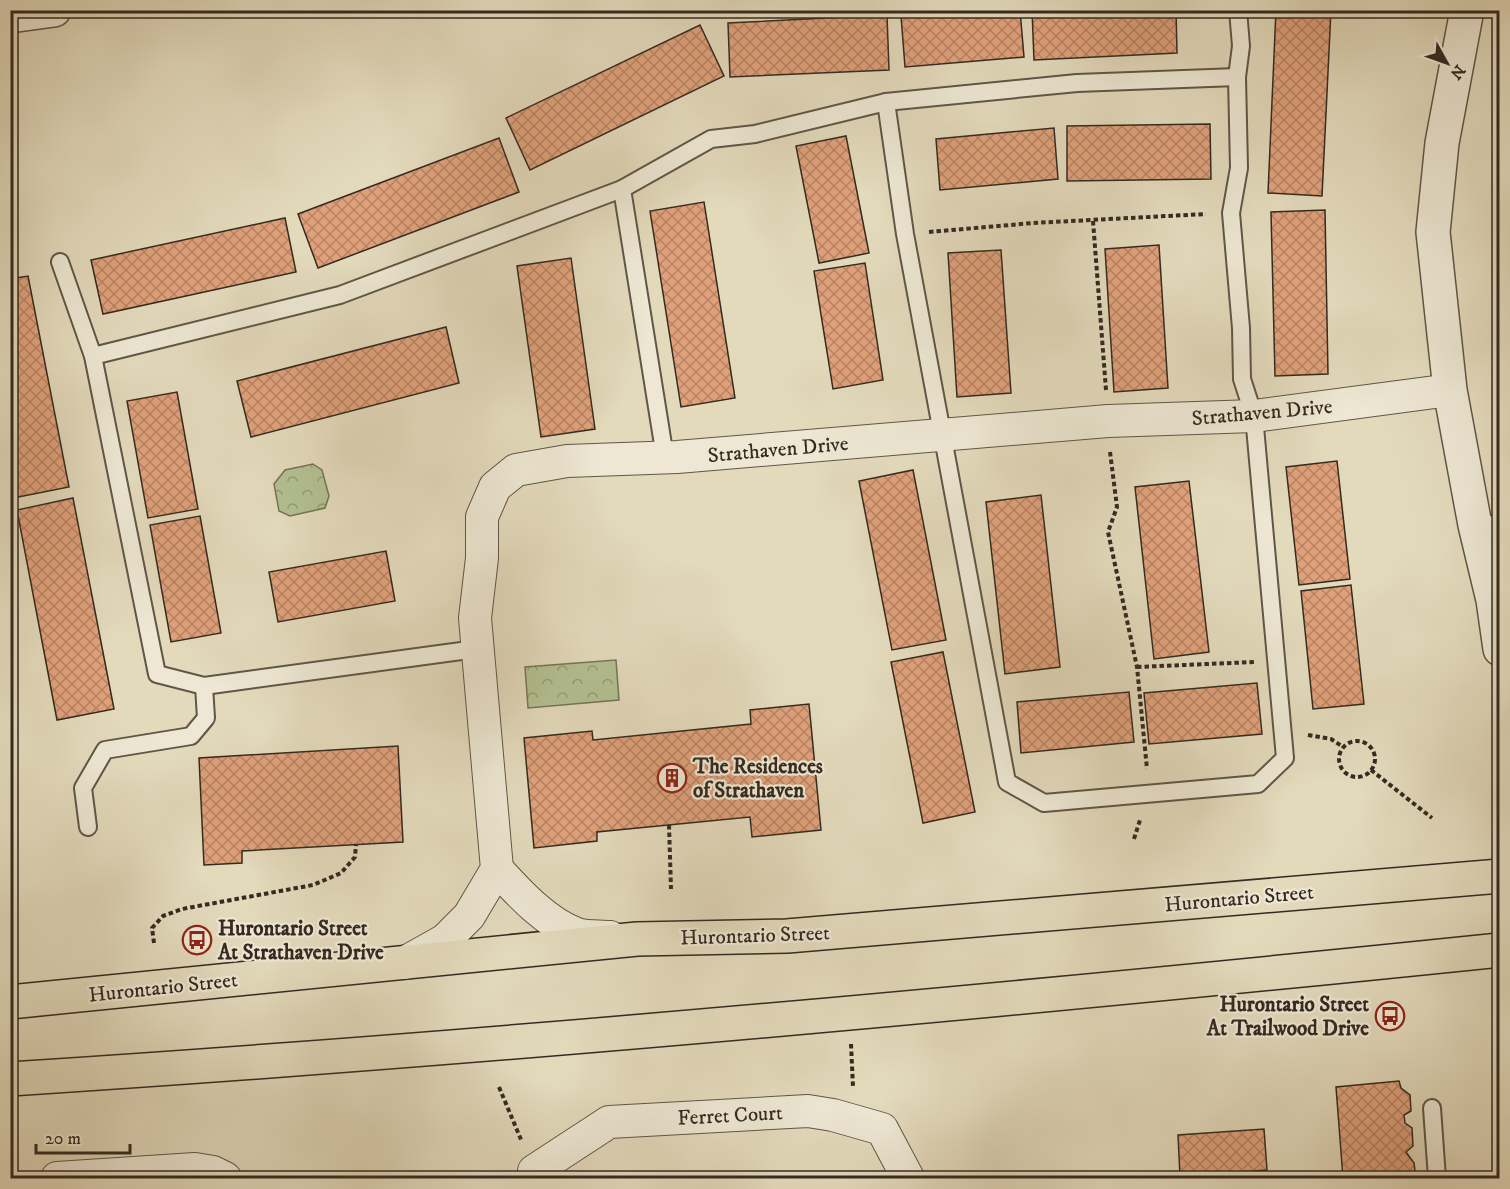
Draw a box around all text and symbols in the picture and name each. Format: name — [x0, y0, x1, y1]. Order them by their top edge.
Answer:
north arrow — [1417, 33, 1477, 93]
text: N — [1446, 61, 1470, 83]
street label: Strathaven Drive — [1191, 394, 1334, 432]
street label: Strathaven Drive — [707, 431, 850, 469]
place label: The Residences of Strathaven — [692, 754, 823, 804]
building icon: The Residences of Strathaven — [656, 762, 688, 794]
street label: Hurontario Street — [1163, 880, 1315, 918]
place label: Hurontario Street At Strathaven Drive — [217, 916, 384, 966]
street label: Hurontario Street — [680, 920, 831, 952]
bus stop icon: Hurontario Street At Strathaven Drive — [181, 924, 213, 956]
street label: Hurontario Street — [87, 967, 239, 1009]
place label: Hurontario Street At Trailwood Drive — [1206, 992, 1369, 1042]
bus stop icon: Hurontario Street At Trailwood Drive — [1374, 1000, 1406, 1032]
street label: Ferret Court — [677, 1100, 784, 1132]
scale bar — [36, 1117, 130, 1155]
text: 20 m — [45, 1128, 81, 1150]

